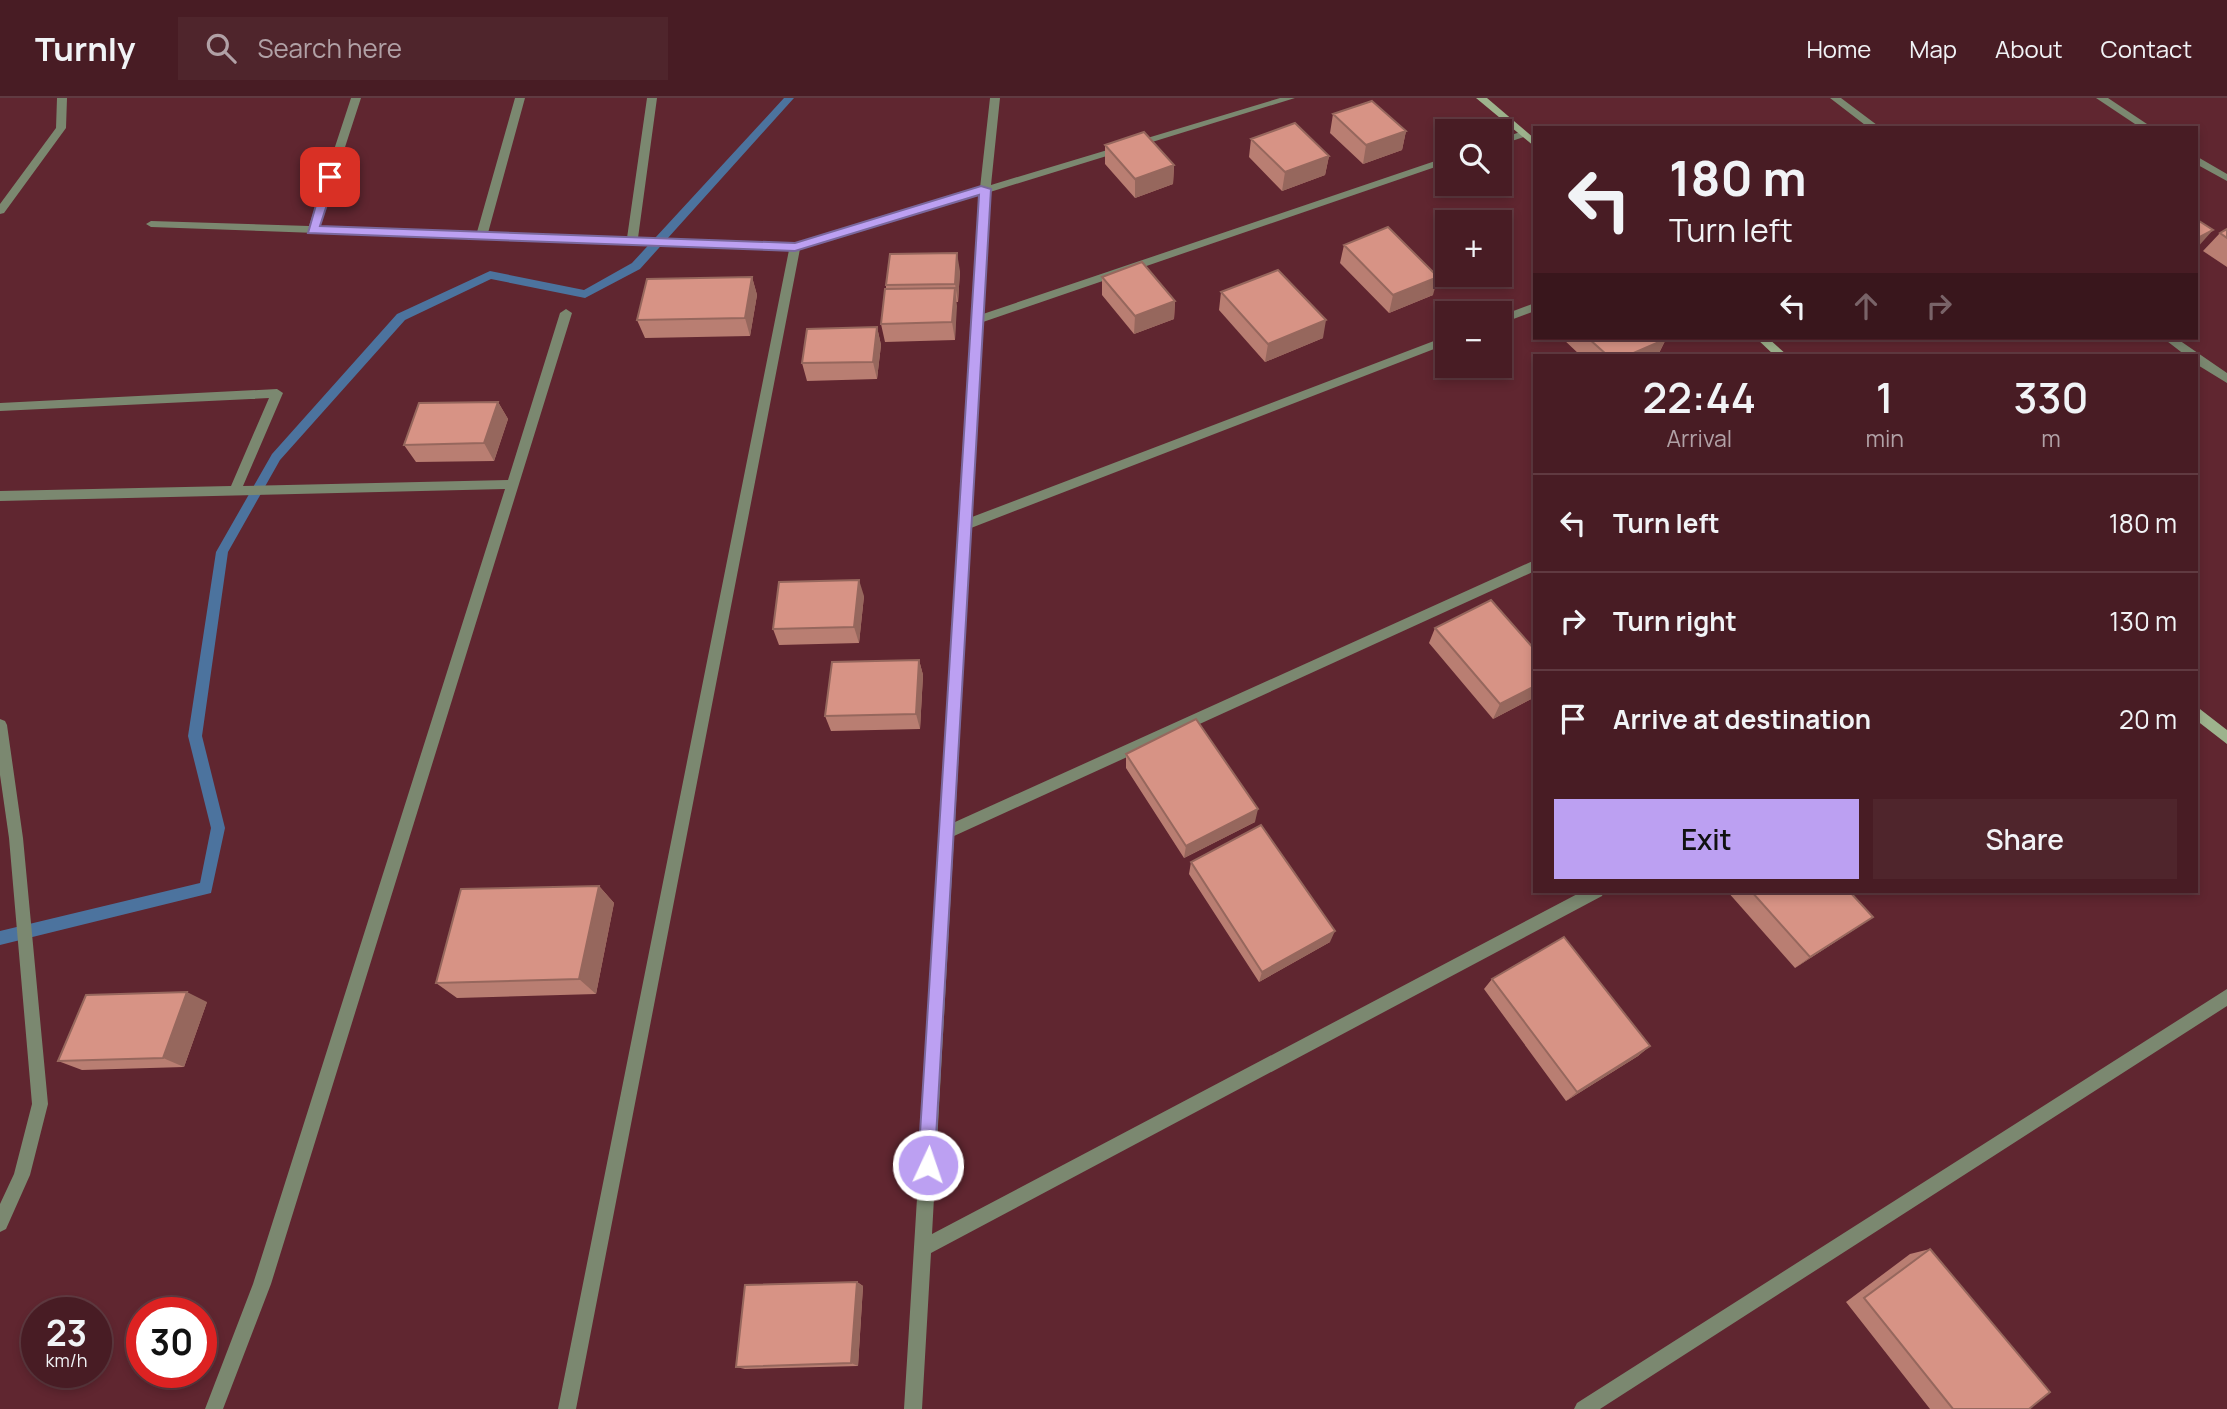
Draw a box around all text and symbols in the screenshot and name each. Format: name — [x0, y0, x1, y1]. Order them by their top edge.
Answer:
search box — [178, 17, 668, 80]
text: Turnly — [35, 26, 136, 71]
icon: search — [202, 29, 240, 67]
text: Search here — [258, 30, 402, 66]
text: Home — [1806, 32, 1871, 65]
text: Map — [1909, 32, 1957, 65]
text: About — [1995, 32, 2063, 65]
text: Contact — [2101, 32, 2192, 65]
map controls — [1435, 119, 1512, 378]
button: search — [1435, 119, 1512, 196]
text: 180 m — [1669, 144, 1807, 211]
pin — [300, 147, 360, 207]
icon: left — [1554, 154, 1645, 245]
icon: arrive — [311, 158, 349, 196]
text: Turn left — [1669, 208, 1793, 252]
button: + — [1435, 210, 1512, 287]
icon: left — [1774, 287, 1812, 325]
icon: ahead — [1847, 287, 1885, 325]
icon: right — [1920, 287, 1958, 325]
button: − — [1435, 301, 1512, 378]
text: 22:44 — [1642, 368, 1756, 426]
text: 1 — [1876, 368, 1894, 426]
text: 330 — [2013, 368, 2089, 426]
text: Arrival — [1666, 422, 1732, 454]
text: min — [1865, 422, 1904, 454]
text: m — [2041, 422, 2061, 454]
icon: left — [1554, 504, 1592, 542]
text: Turn left — [1613, 505, 1720, 541]
text: 180 m — [2109, 505, 2177, 541]
icon: right — [1554, 602, 1592, 640]
text: Turn right — [1613, 603, 1737, 639]
text: 130 m — [2109, 603, 2177, 639]
icon: arrive — [1554, 700, 1592, 738]
text: Arrive at destination — [1613, 701, 1871, 737]
text: 20 m — [2119, 701, 2177, 737]
button: Exit — [1554, 799, 1859, 879]
button: Share — [1873, 799, 2177, 879]
position arrow — [891, 1128, 965, 1202]
speed limit sign: 30 — [126, 1297, 217, 1388]
text: 23 — [46, 1309, 87, 1357]
text: km/h — [46, 1348, 87, 1372]

